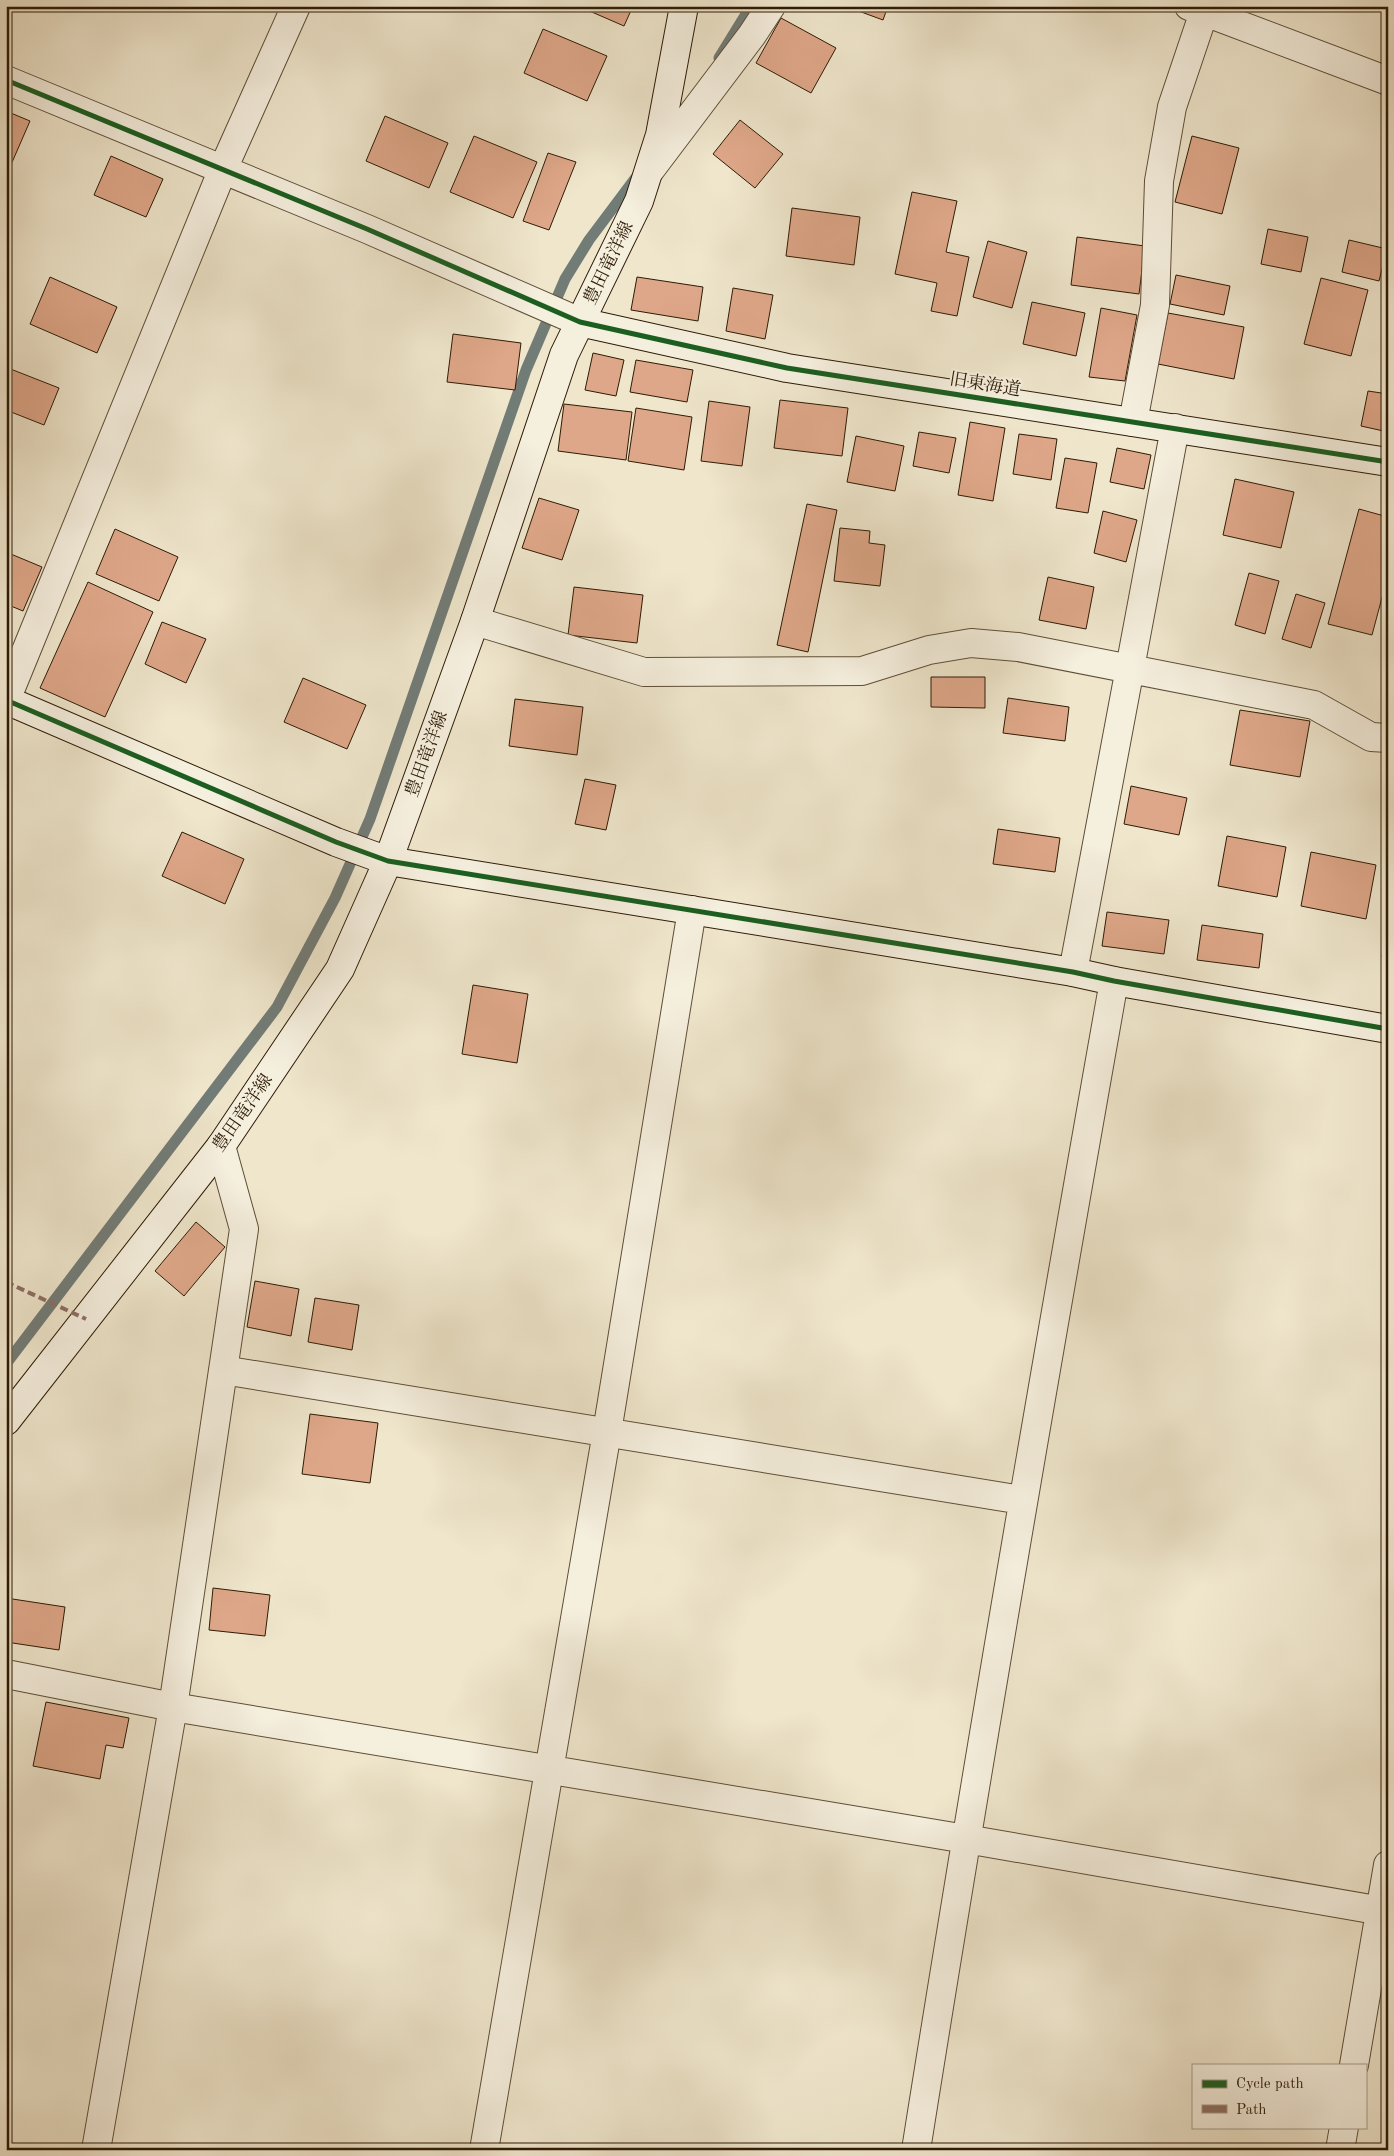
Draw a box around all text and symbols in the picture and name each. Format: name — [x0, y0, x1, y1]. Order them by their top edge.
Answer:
street label: 豊田竜洋線 — [579, 218, 637, 307]
street label: 旧東海道 — [948, 369, 1022, 400]
street label: 豊田竜洋線 — [401, 708, 451, 799]
street label: 豊田竜洋線 — [208, 1070, 276, 1155]
legend — [1192, 2064, 1366, 2128]
text: Cycle path — [1236, 2077, 1304, 2092]
text: Path — [1236, 2103, 1266, 2118]

